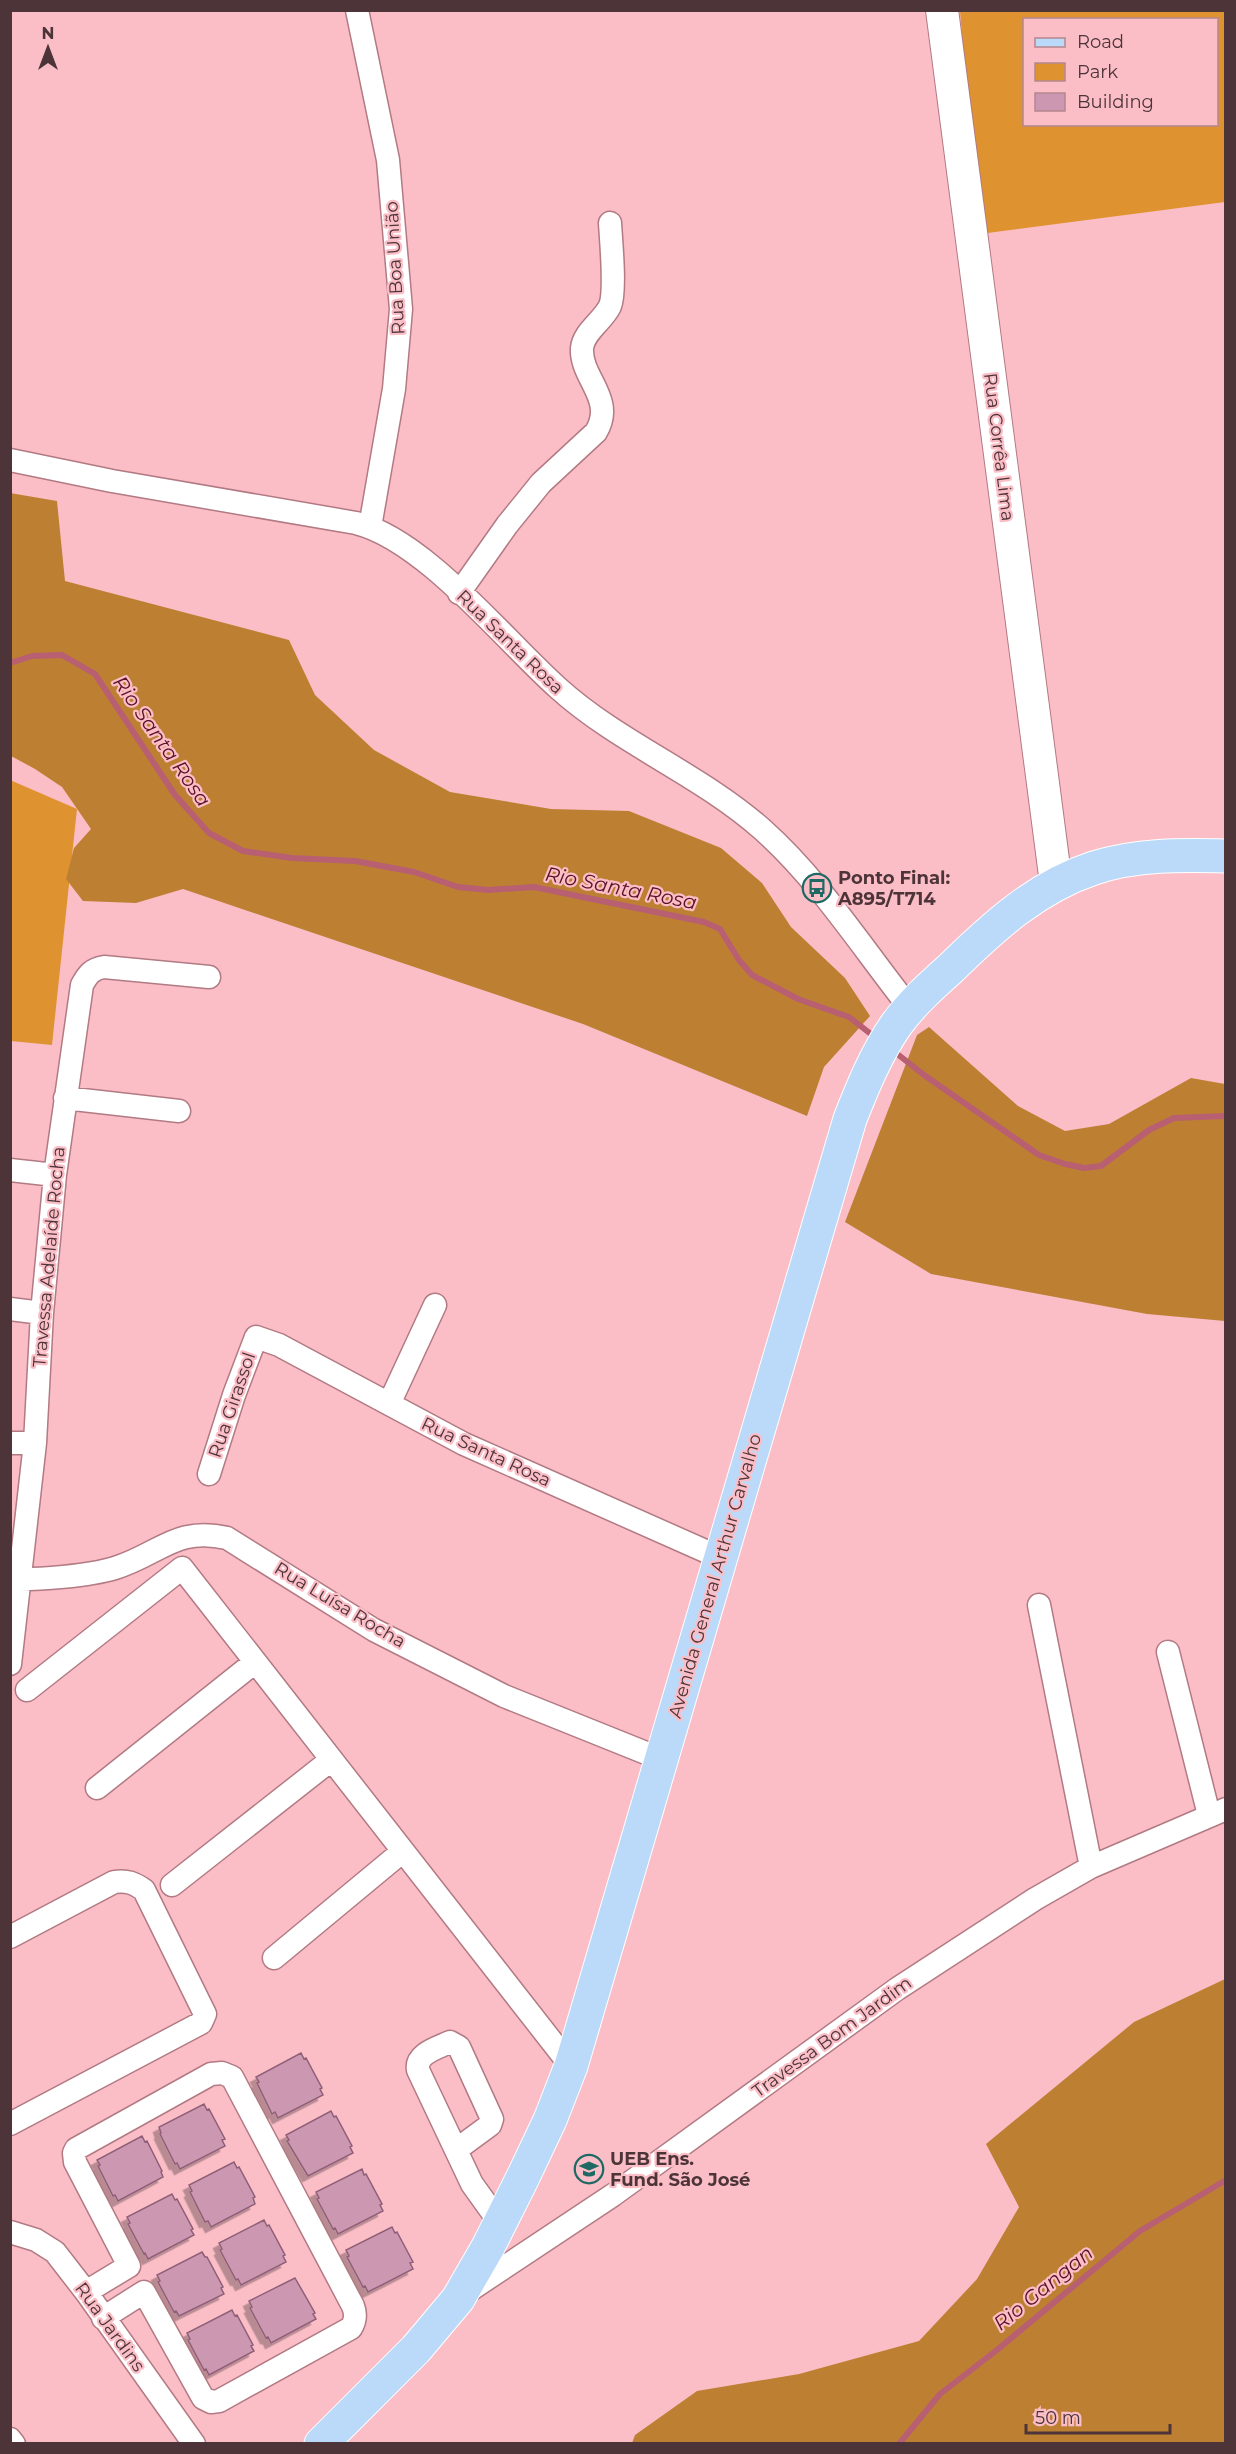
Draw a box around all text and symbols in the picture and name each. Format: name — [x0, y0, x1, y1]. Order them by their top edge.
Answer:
north arrow — [18, 18, 78, 78]
legend — [1023, 18, 1218, 126]
text: N — [42, 24, 54, 43]
text: Road — [1077, 31, 1124, 53]
text: Park — [1077, 61, 1118, 83]
text: Building — [1077, 91, 1154, 113]
street label: Rua Boa União — [381, 201, 409, 335]
street label: Rua Corrêa Lima — [979, 372, 1019, 522]
street label: Rua Santa Rosa — [452, 585, 568, 699]
water label: Rio Santa Rosa — [108, 671, 216, 811]
water label: Rio Santa Rosa — [543, 862, 699, 914]
place label: Ponto Final: A895/T714 — [837, 867, 950, 910]
bus stop icon: Ponto Final: A895/T714 — [801, 872, 833, 904]
street label: Travessa Adelaíde Rocha — [28, 1146, 70, 1368]
street label: Rua Girassol — [204, 1349, 260, 1461]
street label: Rua Santa Rosa — [418, 1412, 554, 1492]
street label: Avenida General Arthur Carvalho — [664, 1431, 766, 1721]
street label: Rua Luísa Rocha — [270, 1557, 410, 1653]
street label: Travessa Bom Jardim — [748, 1972, 916, 2102]
place label: UEB Ens. Fund. São José — [610, 2148, 750, 2191]
school or university icon: UEB Ens. Fund. São José — [573, 2153, 605, 2185]
water label: Rio Gangan — [988, 2241, 1098, 2335]
street label: Rua Jardins — [70, 2278, 150, 2376]
scale bar — [1026, 2397, 1170, 2435]
text: 50 m — [1035, 2407, 1081, 2429]

